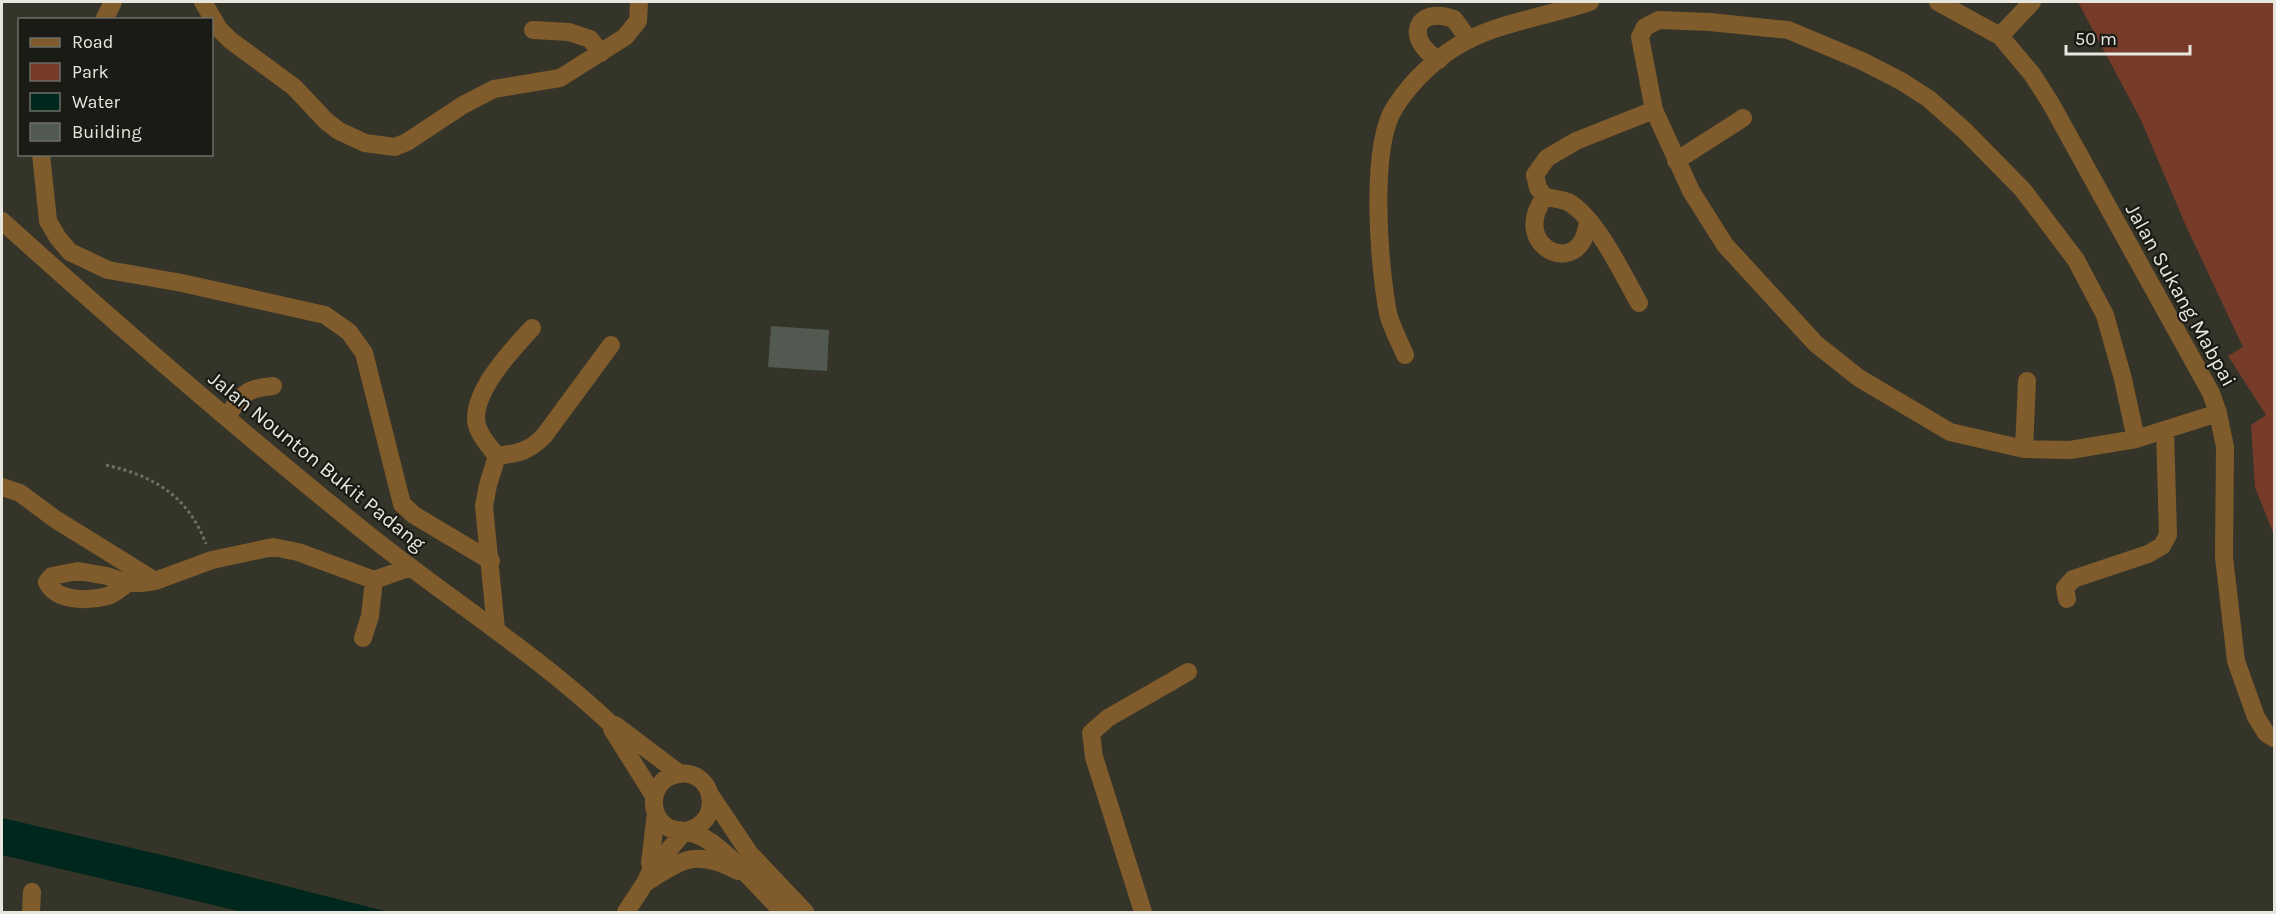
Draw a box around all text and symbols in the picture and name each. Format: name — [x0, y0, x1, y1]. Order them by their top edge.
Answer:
legend — [18, 18, 213, 156]
scale bar — [2066, 18, 2190, 56]
text: 50 m — [2075, 28, 2117, 50]
text: Road — [72, 31, 113, 53]
text: Park — [72, 61, 109, 83]
text: Water — [72, 91, 120, 113]
text: Building — [72, 121, 142, 143]
street label: Jalan Sukang Mabpai — [2121, 199, 2241, 391]
street label: Jalan Nounton Bukit Padang — [204, 366, 430, 556]

